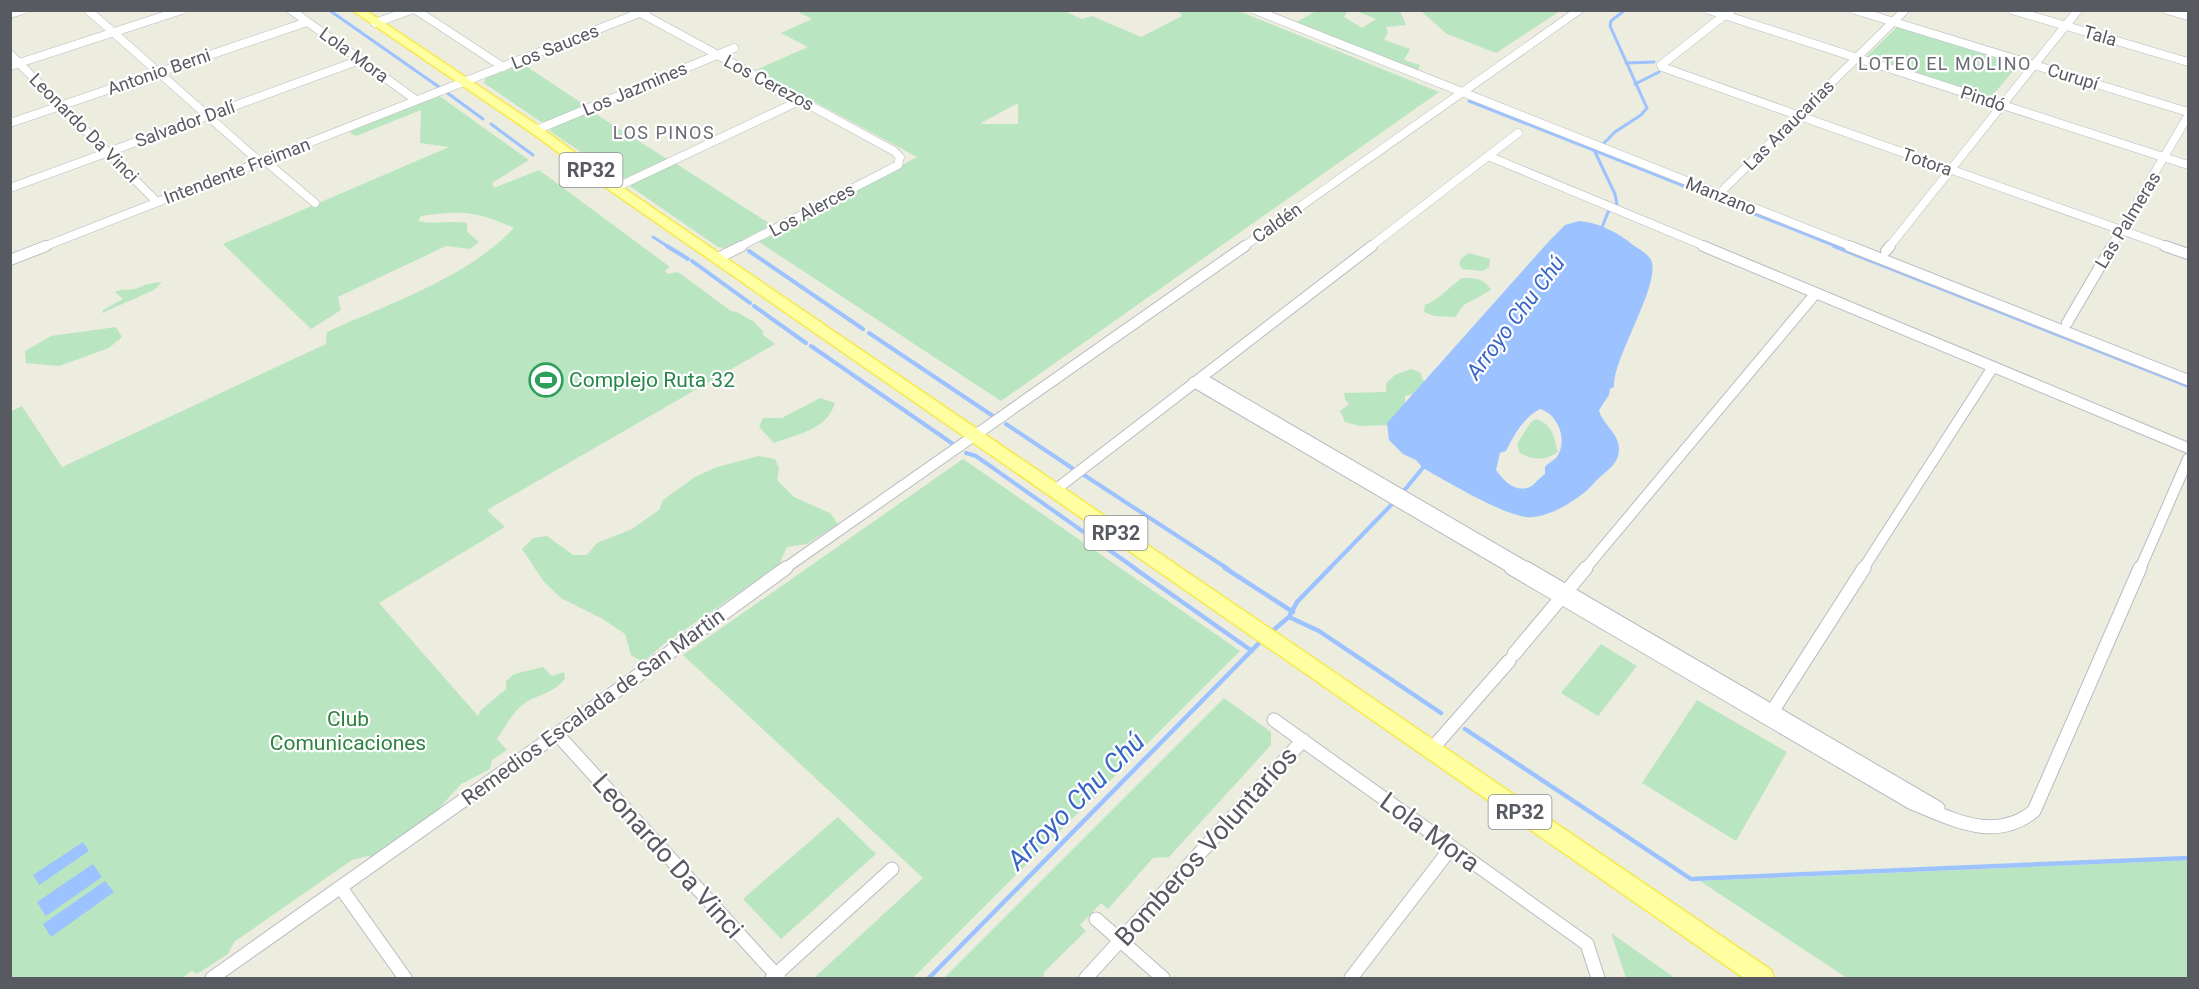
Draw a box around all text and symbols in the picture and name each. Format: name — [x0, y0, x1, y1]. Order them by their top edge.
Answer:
street label: Los Sauces — [508, 19, 602, 74]
street label: Tala — [2081, 21, 2119, 50]
street label: Lola Mora — [316, 23, 393, 87]
street label: Antonio Berni — [104, 44, 213, 99]
street label: Los Cerezos — [721, 50, 818, 115]
district label: LOTEO EL MOLINO — [1858, 53, 2032, 74]
street label: Los Jazmines — [579, 57, 690, 120]
street label: Curupí — [2045, 59, 2102, 94]
street label: Leonardo Da Vinci — [25, 69, 143, 187]
street label: Las Araucarias — [1739, 75, 1838, 174]
street label: Pindó — [1958, 81, 2008, 116]
street label: Salvador Dalí — [132, 96, 238, 151]
district label: LOS PINOS — [613, 122, 715, 143]
street label: Intendente Freiman — [161, 133, 313, 208]
street label: Totora — [1899, 143, 1955, 180]
road number: RP32 — [560, 153, 622, 187]
street label: Las Palmeras — [2091, 168, 2165, 272]
street label: Manzano — [1683, 172, 1760, 219]
street label: Los Alerces — [766, 178, 858, 241]
street label: Caldén — [1248, 198, 1305, 247]
water label: Arroyo Chu Chú — [1460, 251, 1570, 385]
sports icon: Complejo Ruta 32 — [528, 362, 564, 398]
place label: Complejo Ruta 32 — [569, 368, 735, 392]
road number: RP32 — [1084, 516, 1148, 550]
street label: Remedios Escalada de San Martin — [457, 604, 729, 810]
park label: Club Comunicaciones — [270, 707, 426, 755]
water label: Arroyo Chu Chú — [999, 726, 1151, 878]
street label: Bomberos Voluntarios — [1109, 740, 1303, 952]
street label: Leonardo Da Vinci — [586, 768, 750, 944]
street label: Lola Mora — [1374, 786, 1486, 878]
road number: RP32 — [1488, 795, 1552, 829]

